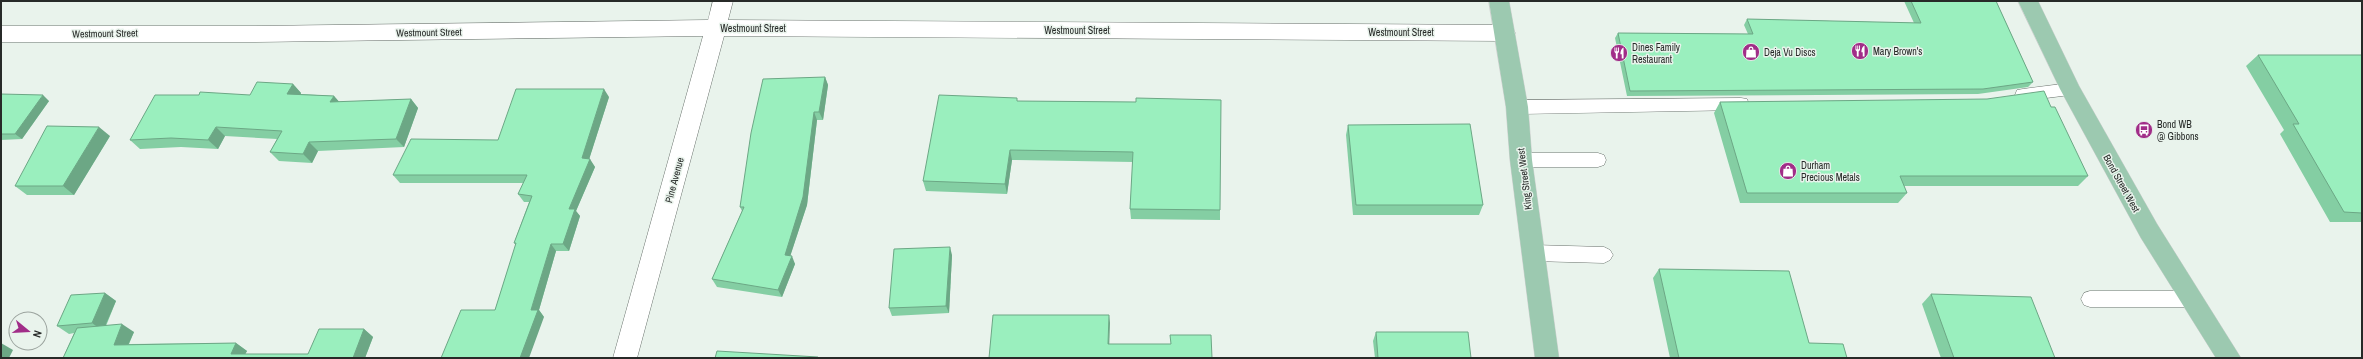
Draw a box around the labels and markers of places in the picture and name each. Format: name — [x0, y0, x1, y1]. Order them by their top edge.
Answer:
place label: Dines Family Restaurant — [1632, 41, 1681, 66]
restaurant icon: Mary Brown's — [1850, 41, 1870, 61]
shop icon: Deja Vu Discs — [1741, 42, 1761, 62]
restaurant icon: Dines Family Restaurant — [1609, 43, 1629, 63]
place label: Mary Brown's — [1873, 45, 1922, 58]
place label: Deja Vu Discs — [1764, 46, 1816, 59]
place label: Bond WB @ Gibbons — [2157, 118, 2199, 143]
bus stop icon: Bond WB @ Gibbons — [2134, 120, 2154, 140]
place label: Durham Precious Metals — [1801, 159, 1860, 184]
shop icon: Durham Precious Metals — [1778, 161, 1798, 181]

